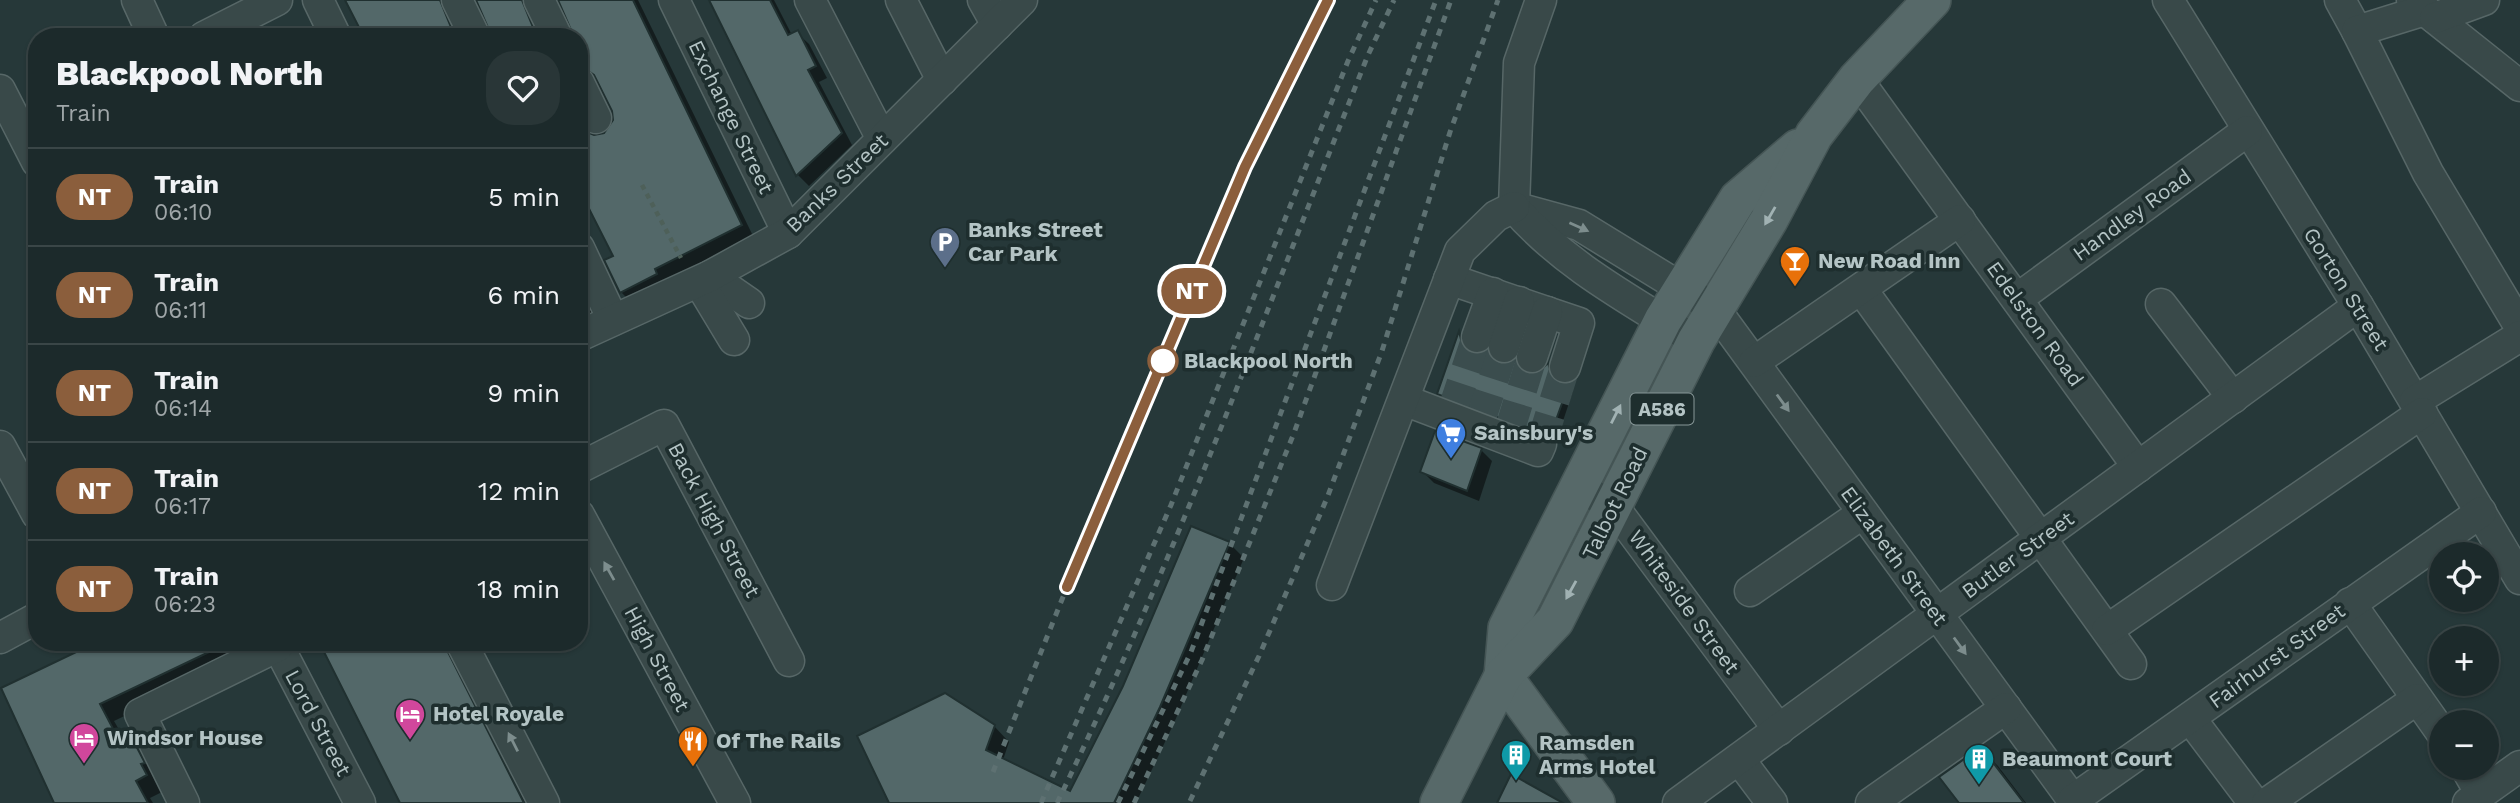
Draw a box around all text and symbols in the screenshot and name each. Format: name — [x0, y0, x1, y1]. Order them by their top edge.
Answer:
street label: Exchange Street — [684, 36, 779, 198]
button: heart — [486, 51, 560, 125]
text: Blackpool North — [56, 54, 323, 93]
text: Train — [56, 100, 111, 127]
street label: Banks Street — [781, 128, 893, 237]
street label: Handley Road — [2068, 163, 2196, 266]
text: Train — [154, 169, 219, 199]
text: 5 min — [488, 182, 560, 212]
text: NT — [78, 183, 111, 211]
text: 06:10 — [154, 199, 212, 226]
one-way arrow — [1764, 207, 1776, 226]
place label: Banks Street Car Park — [968, 217, 1103, 266]
one-way arrow — [1569, 221, 1589, 233]
street label: Gorton Street — [2299, 223, 2394, 355]
parking icon: Banks Street Car Park — [928, 225, 962, 269]
bar icon: New Road Inn — [1778, 244, 1812, 288]
place label: New Road Inn — [1818, 248, 1961, 273]
street label: Edelston Road — [1982, 256, 2089, 391]
text: Train — [154, 267, 219, 297]
line badge: NT — [1160, 268, 1224, 314]
text: NT — [1175, 277, 1209, 305]
text: 6 min — [488, 280, 560, 310]
text: NT — [78, 281, 111, 309]
text: 06:11 — [154, 297, 207, 324]
marker: Blackpool North — [1148, 346, 1178, 376]
place label: Blackpool North — [1184, 348, 1353, 373]
text: Train — [154, 365, 219, 395]
text: 9 min — [487, 378, 560, 408]
text: NT — [78, 379, 111, 407]
road number: A586 — [1630, 394, 1694, 424]
one-way arrow — [1776, 394, 1790, 412]
text: 06:14 — [154, 395, 212, 422]
one-way arrow — [1610, 404, 1622, 424]
supermarket icon: Sainsbury's — [1434, 416, 1468, 460]
place label: Sainsbury's — [1474, 420, 1593, 445]
street label: Back High Street — [663, 438, 766, 602]
street label: Talbot Road — [1577, 443, 1652, 563]
text: Train — [154, 463, 219, 493]
text: 12 min — [478, 476, 560, 506]
text: NT — [78, 477, 111, 505]
street label: Elizabeth Street — [1836, 481, 1953, 630]
text: 06:17 — [154, 493, 211, 520]
street label: Butler Street — [1957, 505, 2079, 604]
street label: Whiteside Street — [1624, 525, 1745, 679]
map controls — [2429, 542, 2499, 780]
button: locate — [2429, 542, 2499, 612]
text: Train — [154, 561, 219, 591]
one-way arrow — [603, 561, 615, 580]
text: 18 min — [477, 574, 560, 604]
text: NT — [78, 575, 111, 603]
one-way arrow — [1565, 580, 1577, 599]
text: 06:23 — [154, 591, 216, 618]
street label: Fairhurst Street — [2204, 598, 2350, 713]
street label: High Street — [619, 602, 696, 716]
button: + — [2429, 626, 2499, 696]
one-way arrow — [1953, 637, 1967, 655]
street label: Lord Street — [280, 665, 357, 780]
hotel icon: Hotel Royale — [393, 697, 427, 741]
place label: Hotel Royale — [433, 701, 564, 726]
button: − — [2429, 710, 2499, 780]
hotel icon: Windsor House — [67, 721, 101, 765]
restaurant icon: Of The Rails — [676, 724, 710, 768]
place label: Windsor House — [107, 725, 263, 750]
place label: Of The Rails — [716, 728, 841, 753]
place label: Ramsden Arms Hotel — [1539, 730, 1656, 779]
one-way arrow — [507, 732, 519, 752]
building icon: Ramsden Arms Hotel — [1499, 738, 1533, 782]
building icon: Beaumont Court — [1962, 742, 1996, 786]
place label: Beaumont Court — [2002, 746, 2172, 771]

